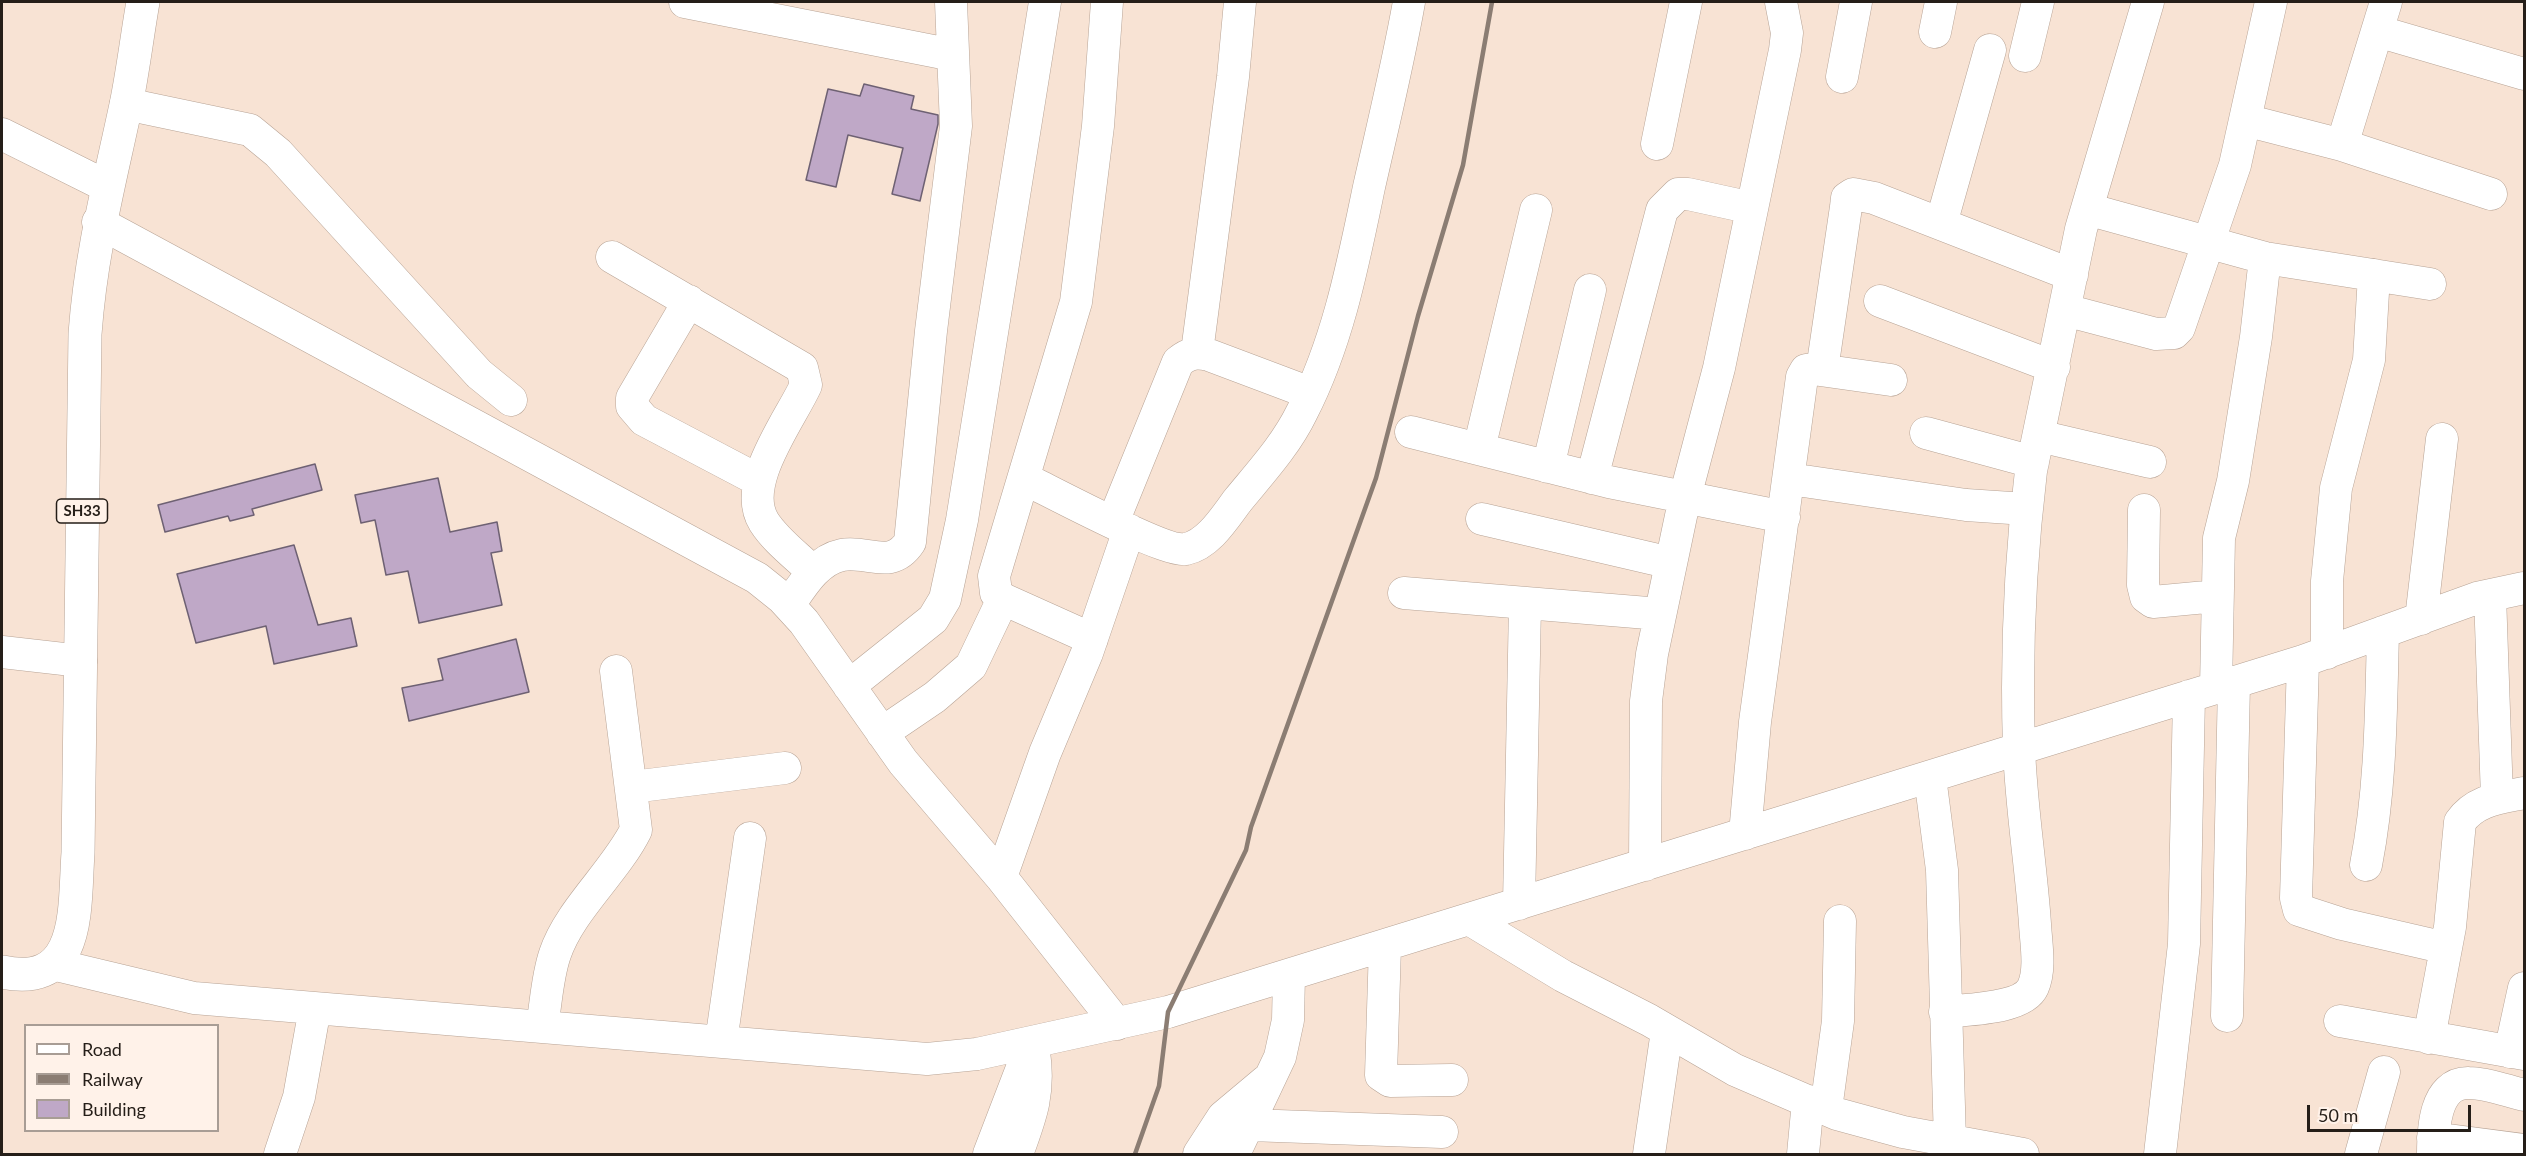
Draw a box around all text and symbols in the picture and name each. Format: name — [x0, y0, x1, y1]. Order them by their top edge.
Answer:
road number: SH33 — [56, 499, 107, 523]
legend — [24, 1024, 219, 1132]
text: Road — [82, 1038, 122, 1060]
text: Railway — [82, 1068, 143, 1090]
scale bar — [2310, 1093, 2474, 1131]
text: Building — [82, 1098, 146, 1120]
text: 50 m — [2318, 1104, 2358, 1126]

